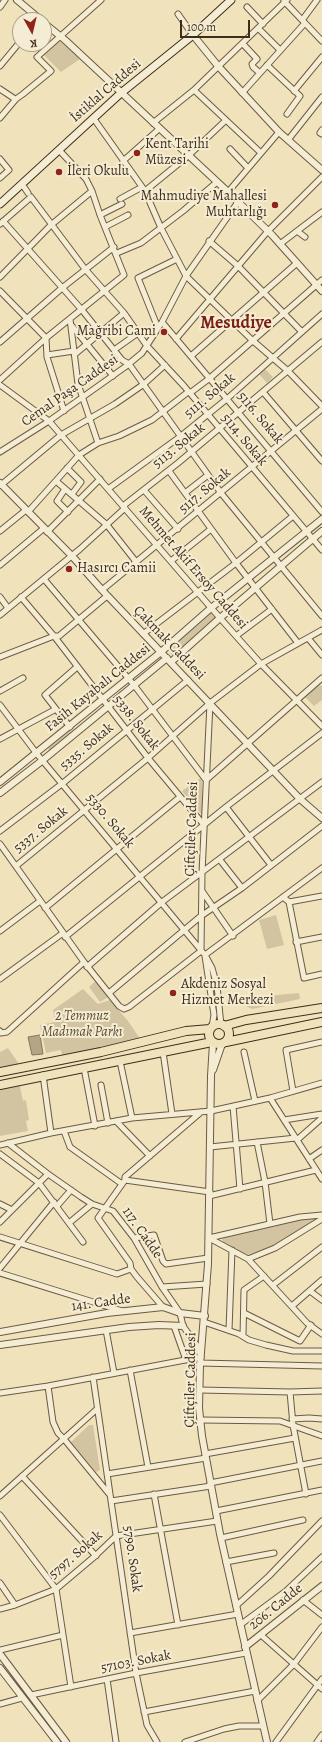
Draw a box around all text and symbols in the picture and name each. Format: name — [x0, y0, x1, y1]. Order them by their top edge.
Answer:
north arrow — [12, 12, 52, 52]
scale bar — [182, 12, 252, 38]
text: 100 m — [187, 19, 216, 35]
text: K — [29, 35, 38, 51]
street label: İstiklal Caddesi — [67, 56, 145, 126]
place label: Kent Tarihi Müzesi — [145, 137, 209, 170]
marker: Kent Tarihi Müzesi — [132, 148, 142, 158]
place label: İleri Okulu — [67, 164, 129, 180]
marker: İleri Okulu — [54, 167, 64, 177]
place label: Mahmudiye Mahallesi Muhtarlığı — [141, 189, 267, 222]
marker: Mahmudiye Mahallesi Muhtarlığı — [270, 200, 280, 210]
district label: Mesudiye — [200, 313, 272, 335]
place label: Mağribi Cami — [77, 324, 156, 340]
marker: Mağribi Cami — [159, 327, 169, 337]
street label: Cemal Paşa Caddesi — [18, 351, 122, 431]
street label: 5111. Sokak — [181, 370, 239, 422]
street label: 5116. Sokak — [233, 388, 287, 448]
street label: 5114. Sokak — [217, 410, 271, 470]
street label: 5113. Sokak — [149, 420, 209, 472]
street label: 5117. Sokak — [176, 464, 234, 518]
street label: Mehmet Akif Ersoy Caddesi — [135, 503, 251, 633]
place label: Hasırcı Camii — [77, 561, 156, 577]
marker: Hasırcı Camii — [64, 564, 74, 574]
street label: Çakmak Caddesi — [130, 603, 208, 683]
street label: Fasih Kayabalı Caddesi — [42, 640, 154, 736]
street label: 5338. Sokak — [109, 692, 163, 754]
street label: 5335. Sokak — [57, 720, 117, 774]
street label: Çiftçiler Caddesi — [182, 781, 202, 877]
street label: 5330. Sokak — [82, 790, 138, 852]
street label: 5337. Sokak — [11, 803, 71, 857]
place label: Akdeniz Sosyal Hizmet Merkezi — [181, 977, 274, 1010]
marker: Akdeniz Sosyal Hizmet Merkezi — [168, 988, 178, 998]
park label: 2 Temmuz Madımak Parkı — [41, 1009, 123, 1042]
street label: 117. Cadde — [118, 1204, 166, 1262]
street label: 141. Cadde — [70, 1291, 132, 1315]
street label: Çiftçiler Caddesi — [182, 1332, 200, 1428]
street label: 5790. Sokak — [119, 1525, 145, 1593]
street label: 5797. Sokak — [46, 1527, 106, 1583]
street label: 206. Cadde — [246, 1580, 306, 1634]
street label: 57103. Sokak — [99, 1647, 173, 1677]

